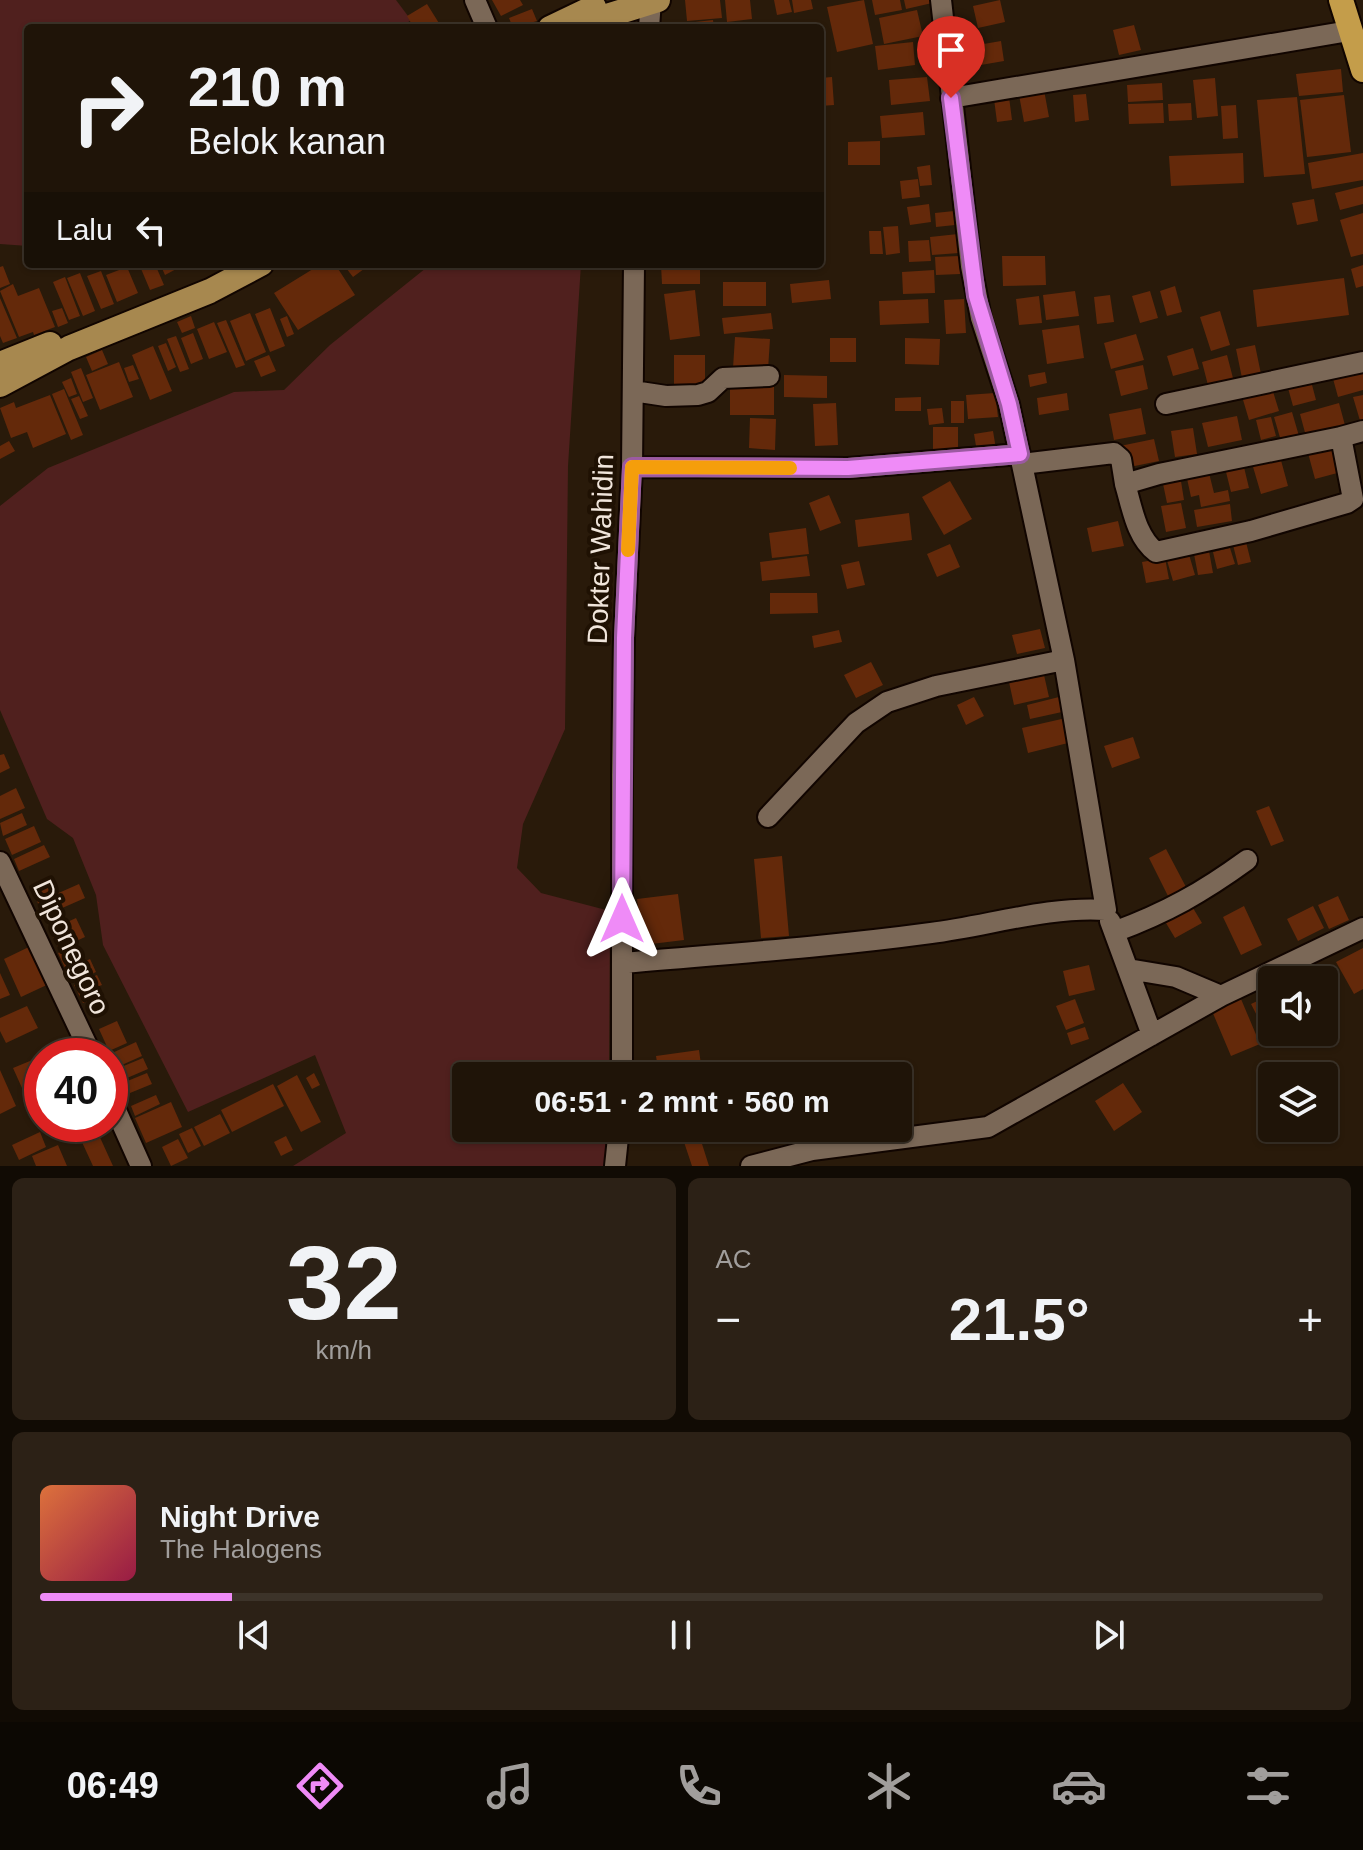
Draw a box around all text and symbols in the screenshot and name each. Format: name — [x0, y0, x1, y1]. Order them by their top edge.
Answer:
pin — [917, 16, 985, 98]
icon: arrive — [929, 28, 973, 72]
text: 210 m — [188, 55, 347, 118]
icon: right — [56, 56, 160, 160]
text: Belok kanan — [188, 121, 386, 162]
icon: left — [129, 208, 173, 252]
text: Lalu — [56, 213, 113, 246]
street label: Dokter Wahidin — [582, 453, 619, 645]
street label: Diponegoro — [27, 875, 116, 1019]
position arrow — [580, 877, 664, 961]
map controls — [1258, 966, 1338, 1142]
button: sound — [1258, 966, 1338, 1046]
speed limit sign: 40 — [24, 1038, 128, 1142]
button: layers — [1258, 1062, 1338, 1142]
text: 06:51 · 2 mnt · 560 m — [534, 1085, 830, 1118]
text: 32 — [286, 1225, 402, 1341]
text: AC — [716, 1244, 752, 1274]
text: 21.5° — [949, 1286, 1090, 1353]
text: − — [716, 1295, 741, 1344]
text: + — [1297, 1295, 1323, 1344]
text: km/h — [316, 1335, 372, 1365]
text: Night Drive — [160, 1500, 320, 1533]
text: The Halogens — [160, 1534, 322, 1564]
icon: previous — [232, 1613, 276, 1657]
icon: pause — [659, 1613, 703, 1657]
icon: next — [1087, 1613, 1131, 1657]
icon: directions — [292, 1758, 348, 1814]
icon: music — [482, 1758, 538, 1814]
icon: phone — [671, 1758, 727, 1814]
icon: climate — [861, 1758, 917, 1814]
icon: car — [1051, 1758, 1107, 1814]
icon: filters — [1240, 1758, 1296, 1814]
text: 06:49 — [67, 1765, 159, 1806]

